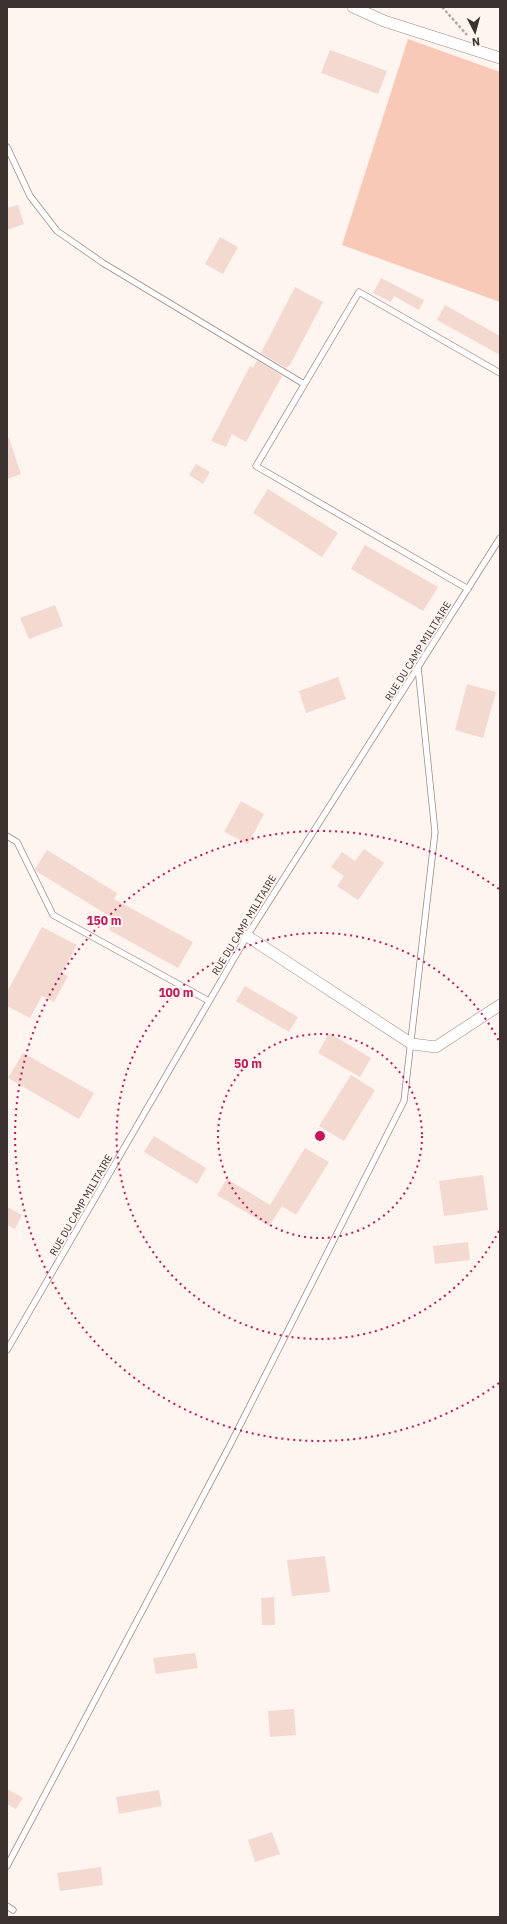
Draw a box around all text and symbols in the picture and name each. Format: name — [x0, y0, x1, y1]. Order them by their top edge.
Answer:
north arrow — [455, 12, 495, 52]
text: N — [471, 35, 481, 49]
street label: RUE DU CAMP MILITAIRE — [382, 599, 454, 703]
street label: RUE DU CAMP MILITAIRE — [209, 872, 279, 978]
text: 150 m — [86, 913, 122, 928]
text: 100 m — [158, 985, 194, 1000]
text: 50 m — [234, 1056, 262, 1071]
centre of rings — [313, 1129, 327, 1143]
street label: RUE DU CAMP MILITAIRE — [47, 1152, 115, 1258]

